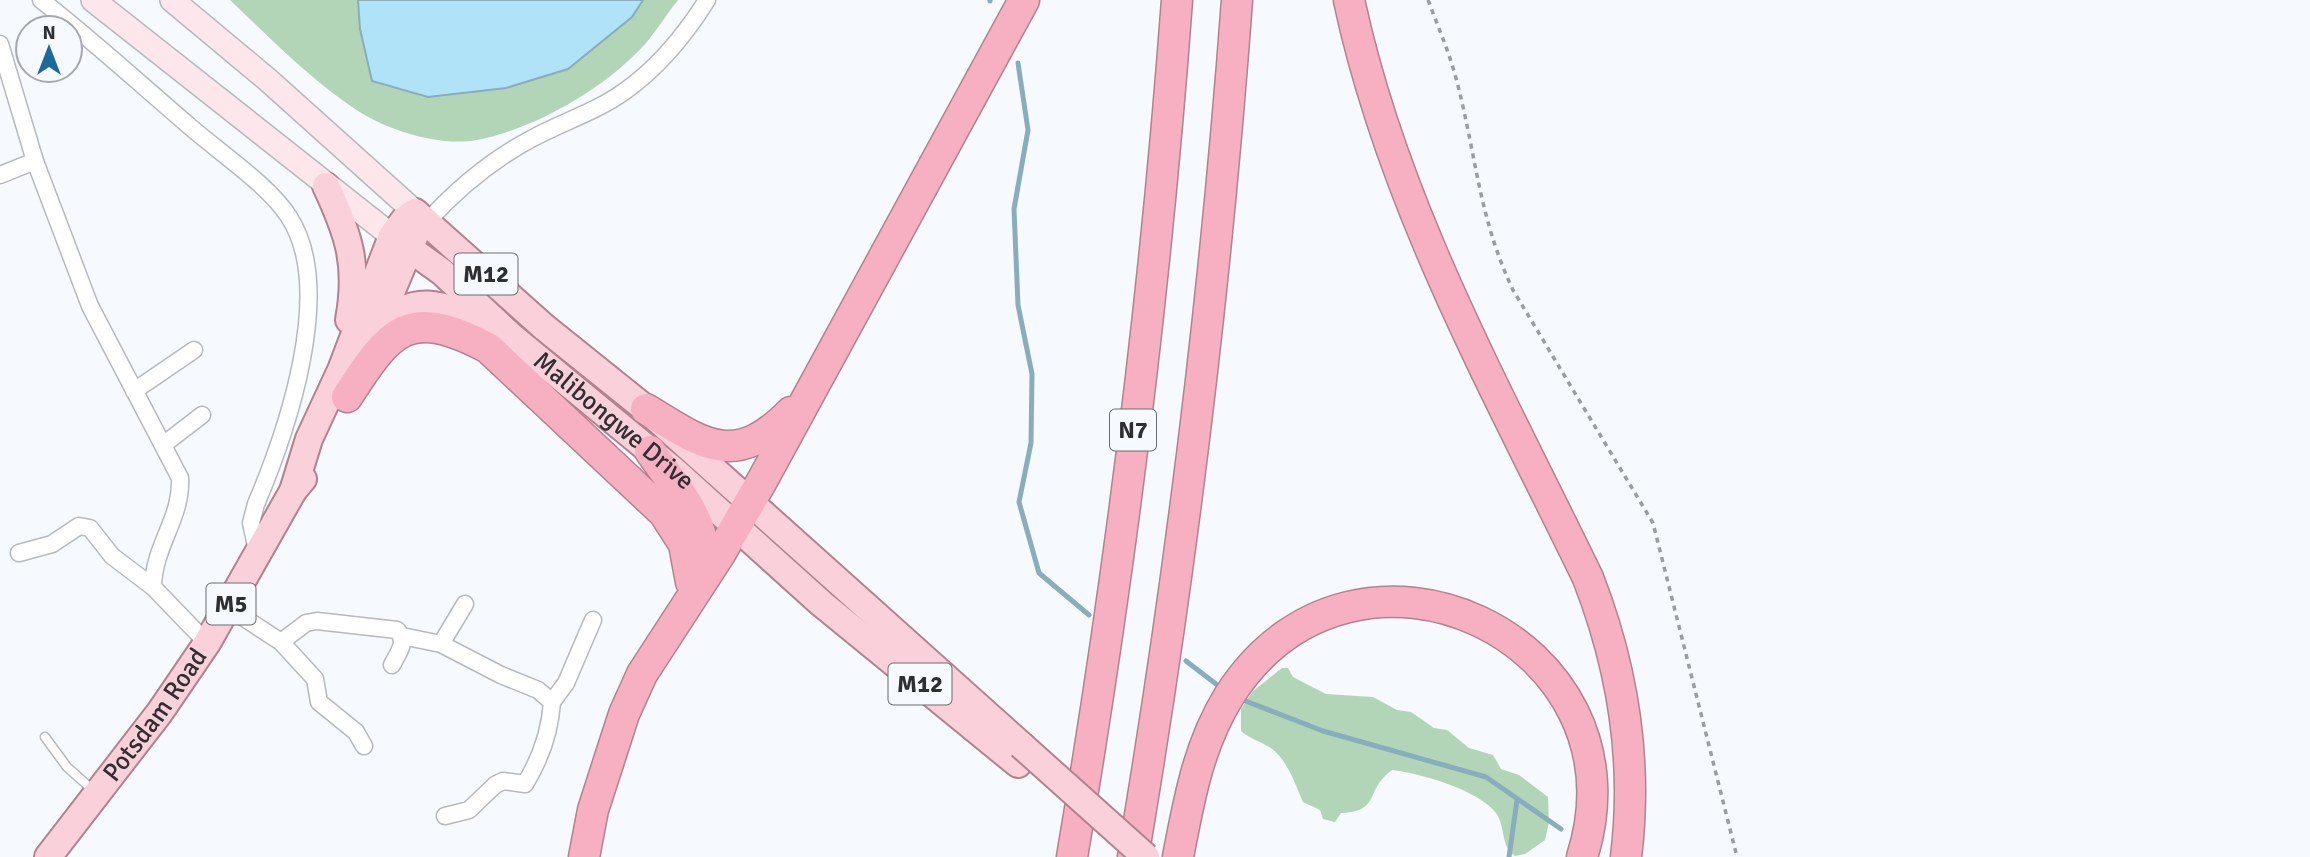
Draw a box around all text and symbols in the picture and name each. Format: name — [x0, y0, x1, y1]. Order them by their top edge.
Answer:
north arrow — [14, 14, 84, 84]
text: N — [42, 21, 56, 45]
road number: M12 — [454, 254, 518, 295]
street label: Malibongwe Drive — [527, 345, 701, 497]
road number: N7 — [1110, 410, 1156, 450]
road number: M5 — [206, 584, 256, 624]
street label: Potsdam Road — [96, 642, 214, 788]
road number: M12 — [888, 664, 951, 704]

